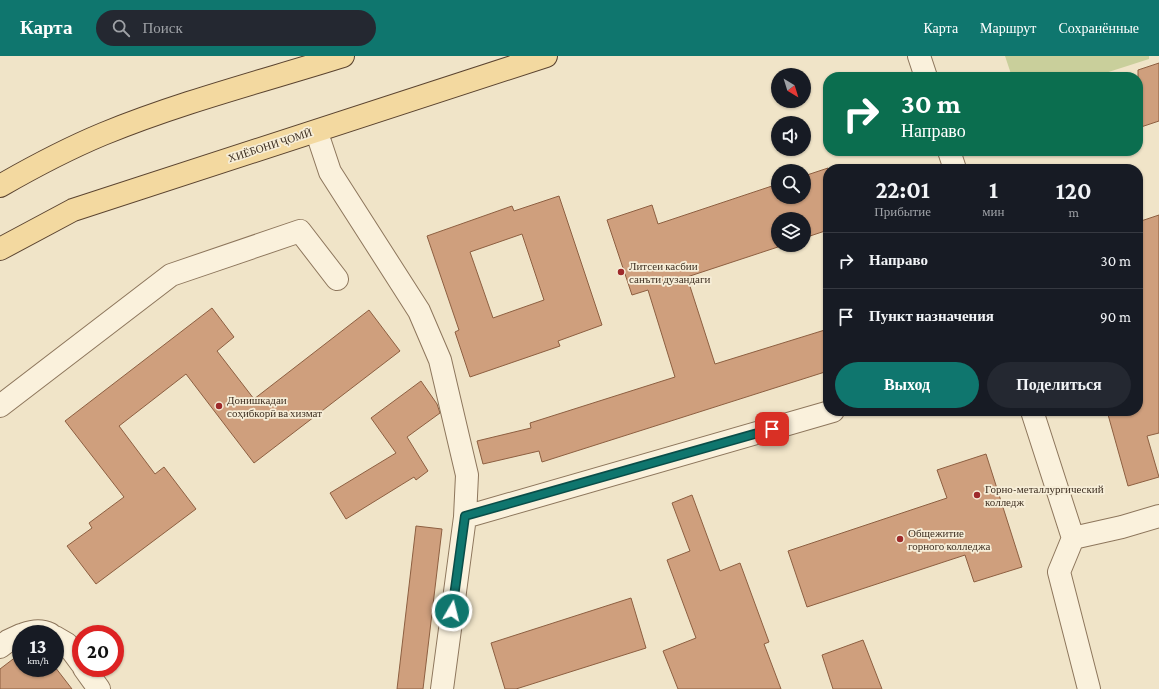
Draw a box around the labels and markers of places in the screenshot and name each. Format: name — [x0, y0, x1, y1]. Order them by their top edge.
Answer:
place label: Литсеи касбии санъти дузандаги — [629, 260, 710, 285]
marker: Литсеи касбии санъти дузандаги — [616, 267, 626, 277]
place label: Донишкадаи соҳибкорӣ ва хизмат — [227, 394, 322, 419]
marker: Донишкадаи соҳибкорӣ ва хизмат — [214, 401, 224, 411]
pin — [755, 412, 789, 446]
place label: Горно-металлургический колледж — [985, 483, 1104, 508]
marker: Горно-металлургический колледж — [972, 490, 982, 500]
place label: Общежитие горного колледжа — [908, 527, 990, 552]
marker: Общежитие горного колледжа — [895, 534, 905, 544]

